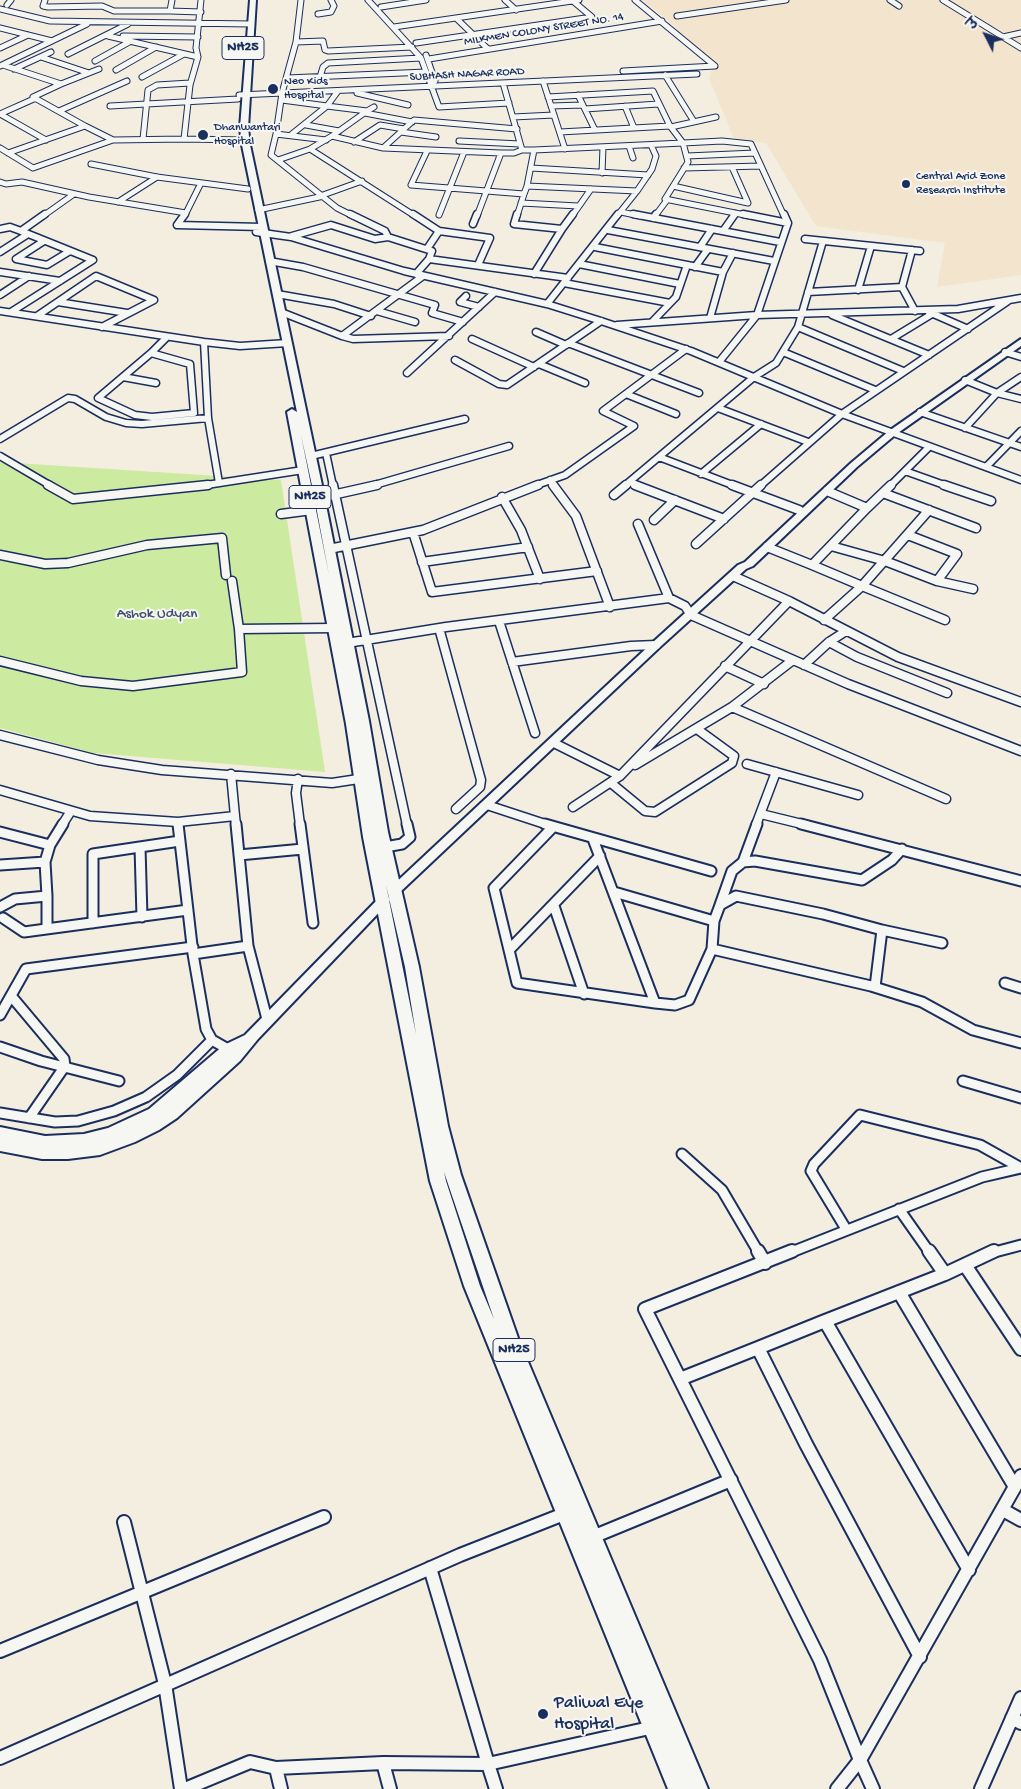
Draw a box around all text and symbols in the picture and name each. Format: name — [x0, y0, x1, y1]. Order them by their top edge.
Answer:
street label: MILKMEN COLONY STREET NO. 14 — [463, 10, 625, 50]
north arrow — [961, 10, 1011, 60]
text: उ — [965, 16, 984, 34]
road number: NH25 — [222, 36, 264, 59]
street label: SUBHASH NAGAR ROAD — [409, 65, 525, 85]
place label: Neo Kids Hospital — [284, 75, 328, 103]
marker: Neo Kids Hospital — [266, 82, 280, 96]
place label: Dhanwantari Hospital — [214, 121, 281, 149]
marker: Dhanwantari Hospital — [196, 128, 210, 142]
place label: Central Arid Zone Research Institute — [916, 170, 1005, 198]
marker: Central Arid Zone Research Institute — [900, 178, 912, 190]
road number: NH25 — [289, 486, 331, 508]
park label: Ashok Udyan — [117, 606, 197, 624]
road number: NH25 — [493, 1338, 535, 1362]
place label: Paliwal Eye Hospital — [554, 1693, 643, 1736]
marker: Paliwal Eye Hospital — [536, 1707, 550, 1721]

